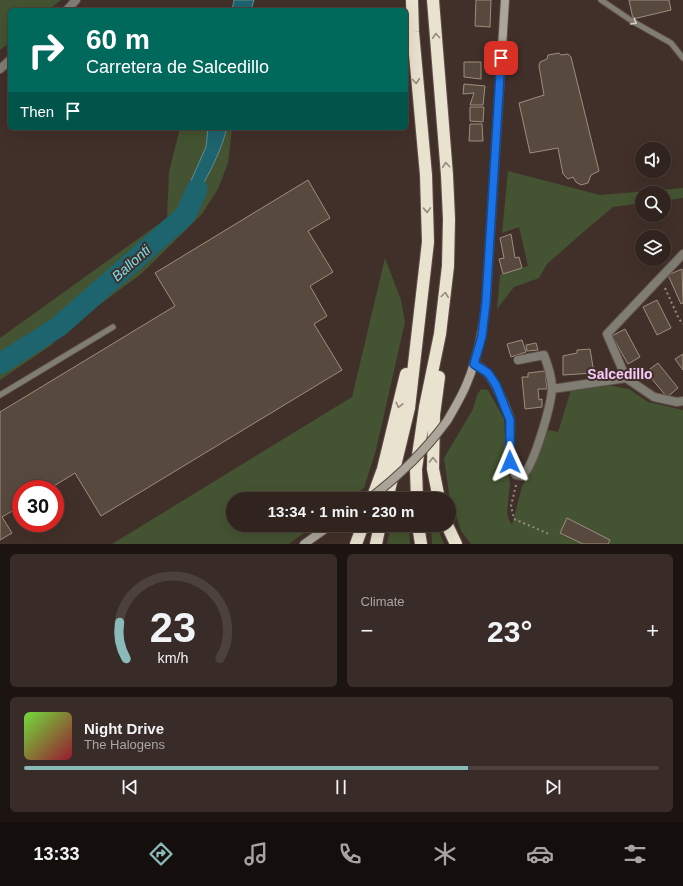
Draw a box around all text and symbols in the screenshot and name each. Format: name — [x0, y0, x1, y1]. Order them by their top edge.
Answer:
one-way arrow — [630, 17, 637, 24]
icon: right — [20, 24, 72, 76]
text: 60 m — [86, 24, 150, 55]
one-way arrow — [431, 33, 440, 39]
pin — [484, 41, 518, 75]
icon: arrive — [490, 47, 512, 69]
text: Carretera de Salcedillo — [86, 57, 269, 77]
one-way arrow — [412, 78, 421, 84]
icon: arrive — [62, 100, 84, 122]
text: Then — [20, 103, 54, 120]
map controls — [635, 142, 671, 266]
button: sound — [635, 142, 671, 178]
one-way arrow — [441, 162, 450, 168]
button: search — [635, 186, 671, 222]
one-way arrow — [422, 207, 431, 213]
button: layers — [635, 230, 671, 266]
water label: Ballonti — [109, 241, 154, 284]
one-way arrow — [440, 292, 449, 298]
district label: Salcedillo — [587, 366, 653, 382]
one-way arrow — [395, 402, 403, 409]
position arrow — [489, 441, 531, 483]
one-way arrow — [429, 457, 438, 463]
speed limit sign: 30 — [12, 480, 64, 532]
text: 13:34 · 1 min · 230 m — [268, 503, 414, 520]
text: Climate — [361, 594, 405, 609]
text: 23 — [150, 603, 196, 650]
text: 23° — [487, 615, 532, 648]
text: − — [361, 618, 373, 643]
text: + — [646, 618, 659, 643]
text: km/h — [158, 649, 189, 665]
text: Night Drive — [84, 720, 164, 737]
text: The Halogens — [84, 737, 165, 752]
icon: previous — [119, 776, 141, 798]
icon: pause — [330, 776, 352, 798]
icon: next — [542, 776, 564, 798]
icon: directions — [147, 840, 175, 868]
icon: music — [242, 840, 270, 868]
icon: phone — [336, 840, 364, 868]
icon: climate — [431, 840, 459, 868]
icon: car — [526, 840, 554, 868]
icon: filters — [621, 840, 649, 868]
text: 13:33 — [33, 844, 80, 864]

